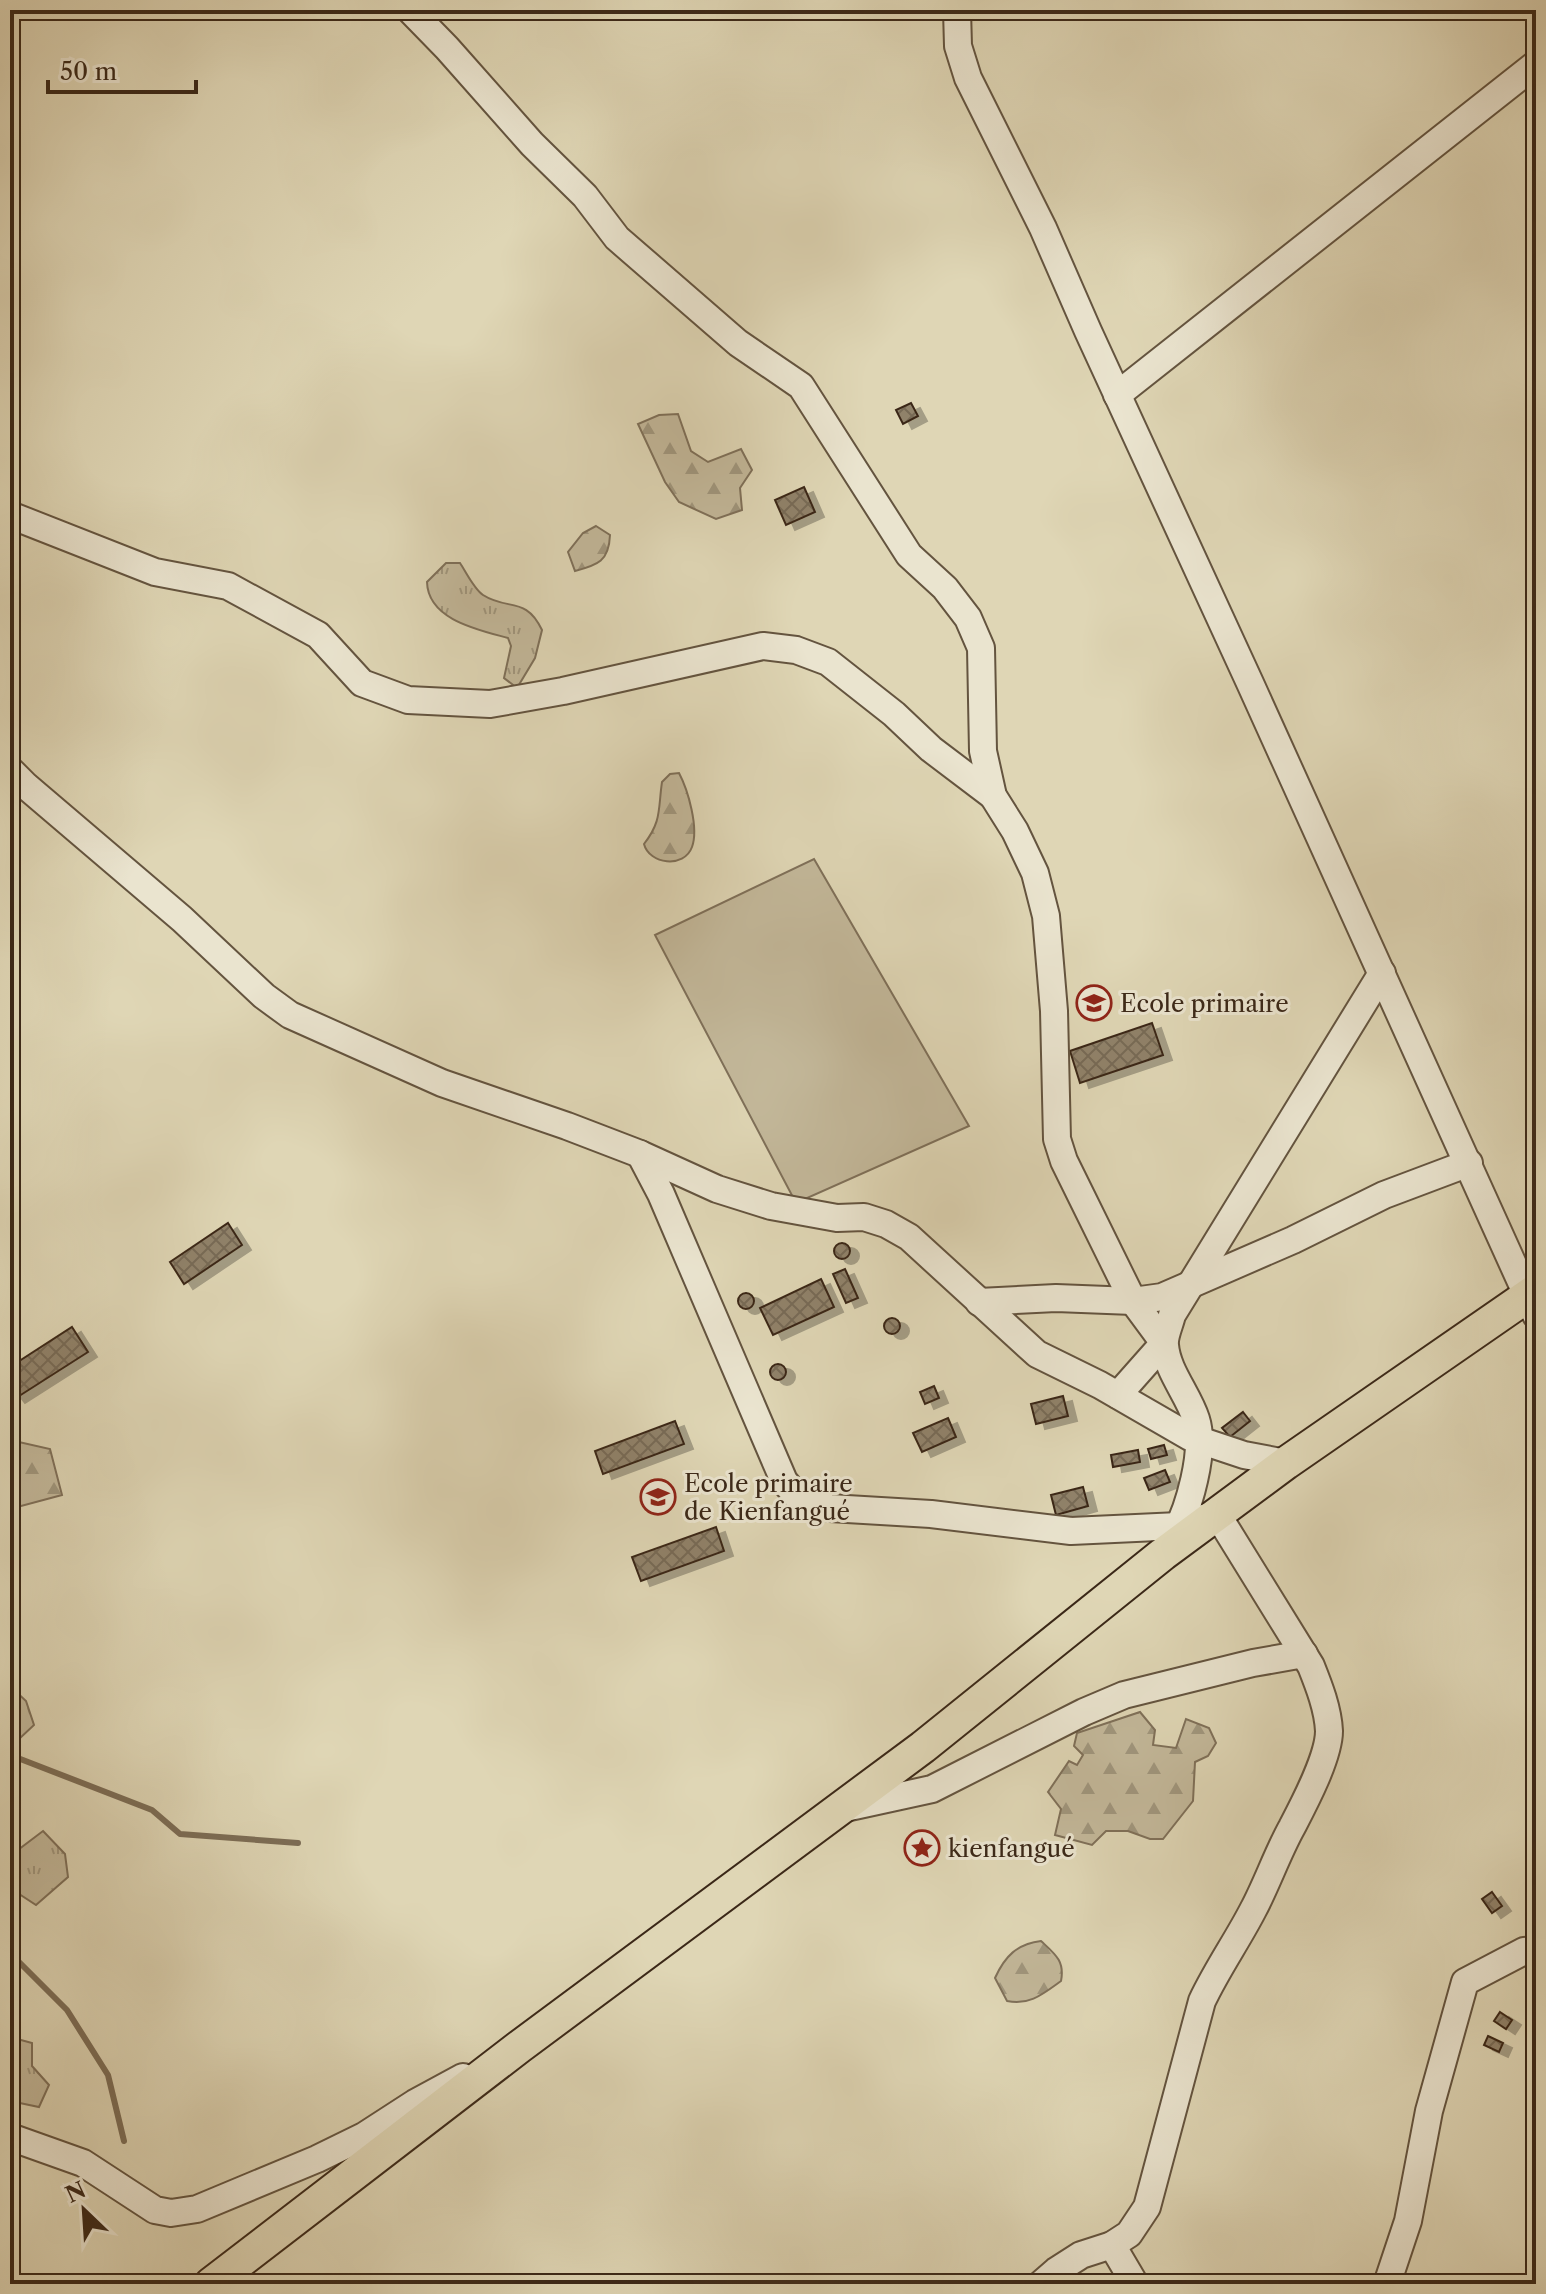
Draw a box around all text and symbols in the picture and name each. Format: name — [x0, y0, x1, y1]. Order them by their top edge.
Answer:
scale bar — [48, 44, 196, 94]
text: 50 m — [60, 57, 117, 86]
school or university icon: Ecole primaire — [1075, 984, 1113, 1022]
place label: Ecole primaire — [1120, 989, 1289, 1018]
place label: Ecole primaire de Kienfangué — [684, 1469, 853, 1526]
school or university icon: Ecole primaire de Kienfangué — [639, 1478, 677, 1516]
place icon: kienfangué — [903, 1829, 941, 1867]
place label: kienfangué — [948, 1834, 1075, 1863]
north arrow — [44, 2170, 124, 2250]
text: N — [61, 2176, 90, 2209]

